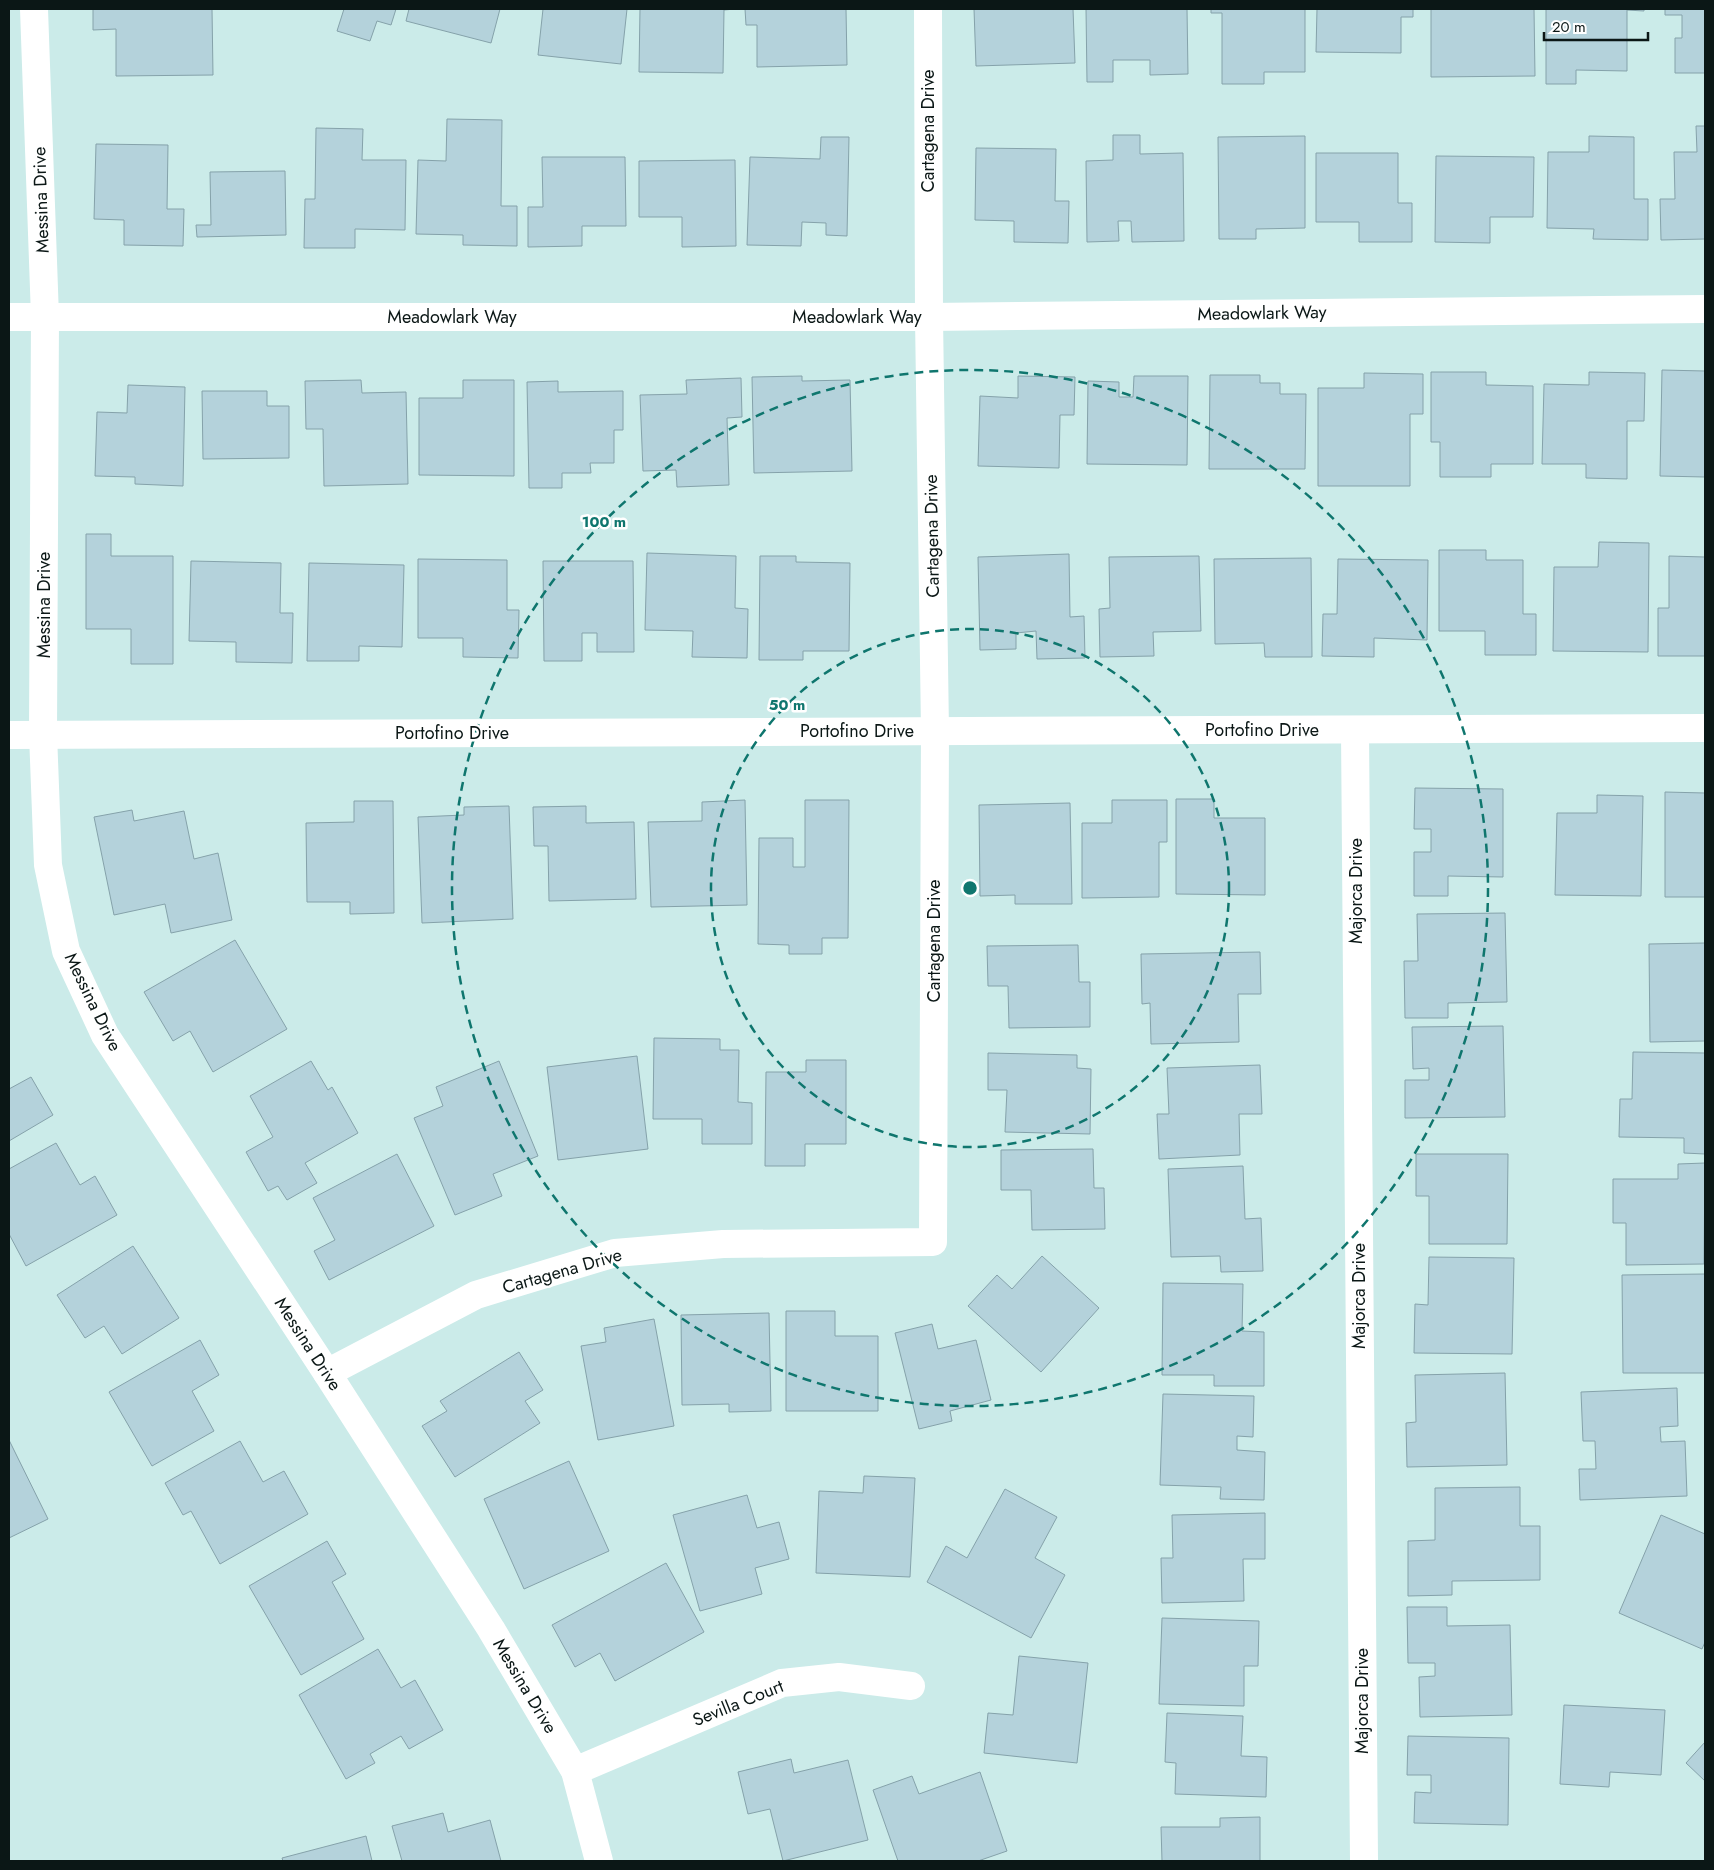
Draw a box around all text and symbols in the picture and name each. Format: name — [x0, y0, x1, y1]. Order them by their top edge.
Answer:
scale bar — [1544, 10, 1648, 42]
text: 20 m — [1552, 16, 1586, 38]
street label: Cartagena Drive — [915, 69, 941, 193]
street label: Messina Drive — [26, 146, 56, 254]
street label: Meadowlark Way — [1197, 299, 1327, 327]
street label: Meadowlark Way — [387, 304, 517, 330]
street label: Meadowlark Way — [792, 304, 922, 330]
street label: Cartagena Drive — [918, 474, 946, 598]
text: 100 m — [582, 511, 626, 533]
street label: Messina Drive — [31, 552, 57, 658]
text: 50 m — [769, 694, 805, 716]
street label: Portofino Drive — [1205, 717, 1319, 743]
street label: Portofino Drive — [800, 718, 914, 744]
street label: Portofino Drive — [395, 720, 509, 746]
street label: Majorca Drive — [1343, 838, 1369, 944]
street label: Cartagena Drive — [921, 879, 947, 1003]
centre of rings — [961, 879, 979, 897]
street label: Messina Drive — [58, 948, 128, 1056]
street label: Cartagena Drive — [499, 1242, 625, 1300]
street label: Majorca Drive — [1346, 1243, 1372, 1349]
street label: Messina Drive — [268, 1292, 348, 1396]
street label: Messina Drive — [486, 1634, 564, 1738]
street label: Majorca Drive — [1349, 1648, 1375, 1754]
street label: Sevilla Court — [689, 1673, 788, 1733]

